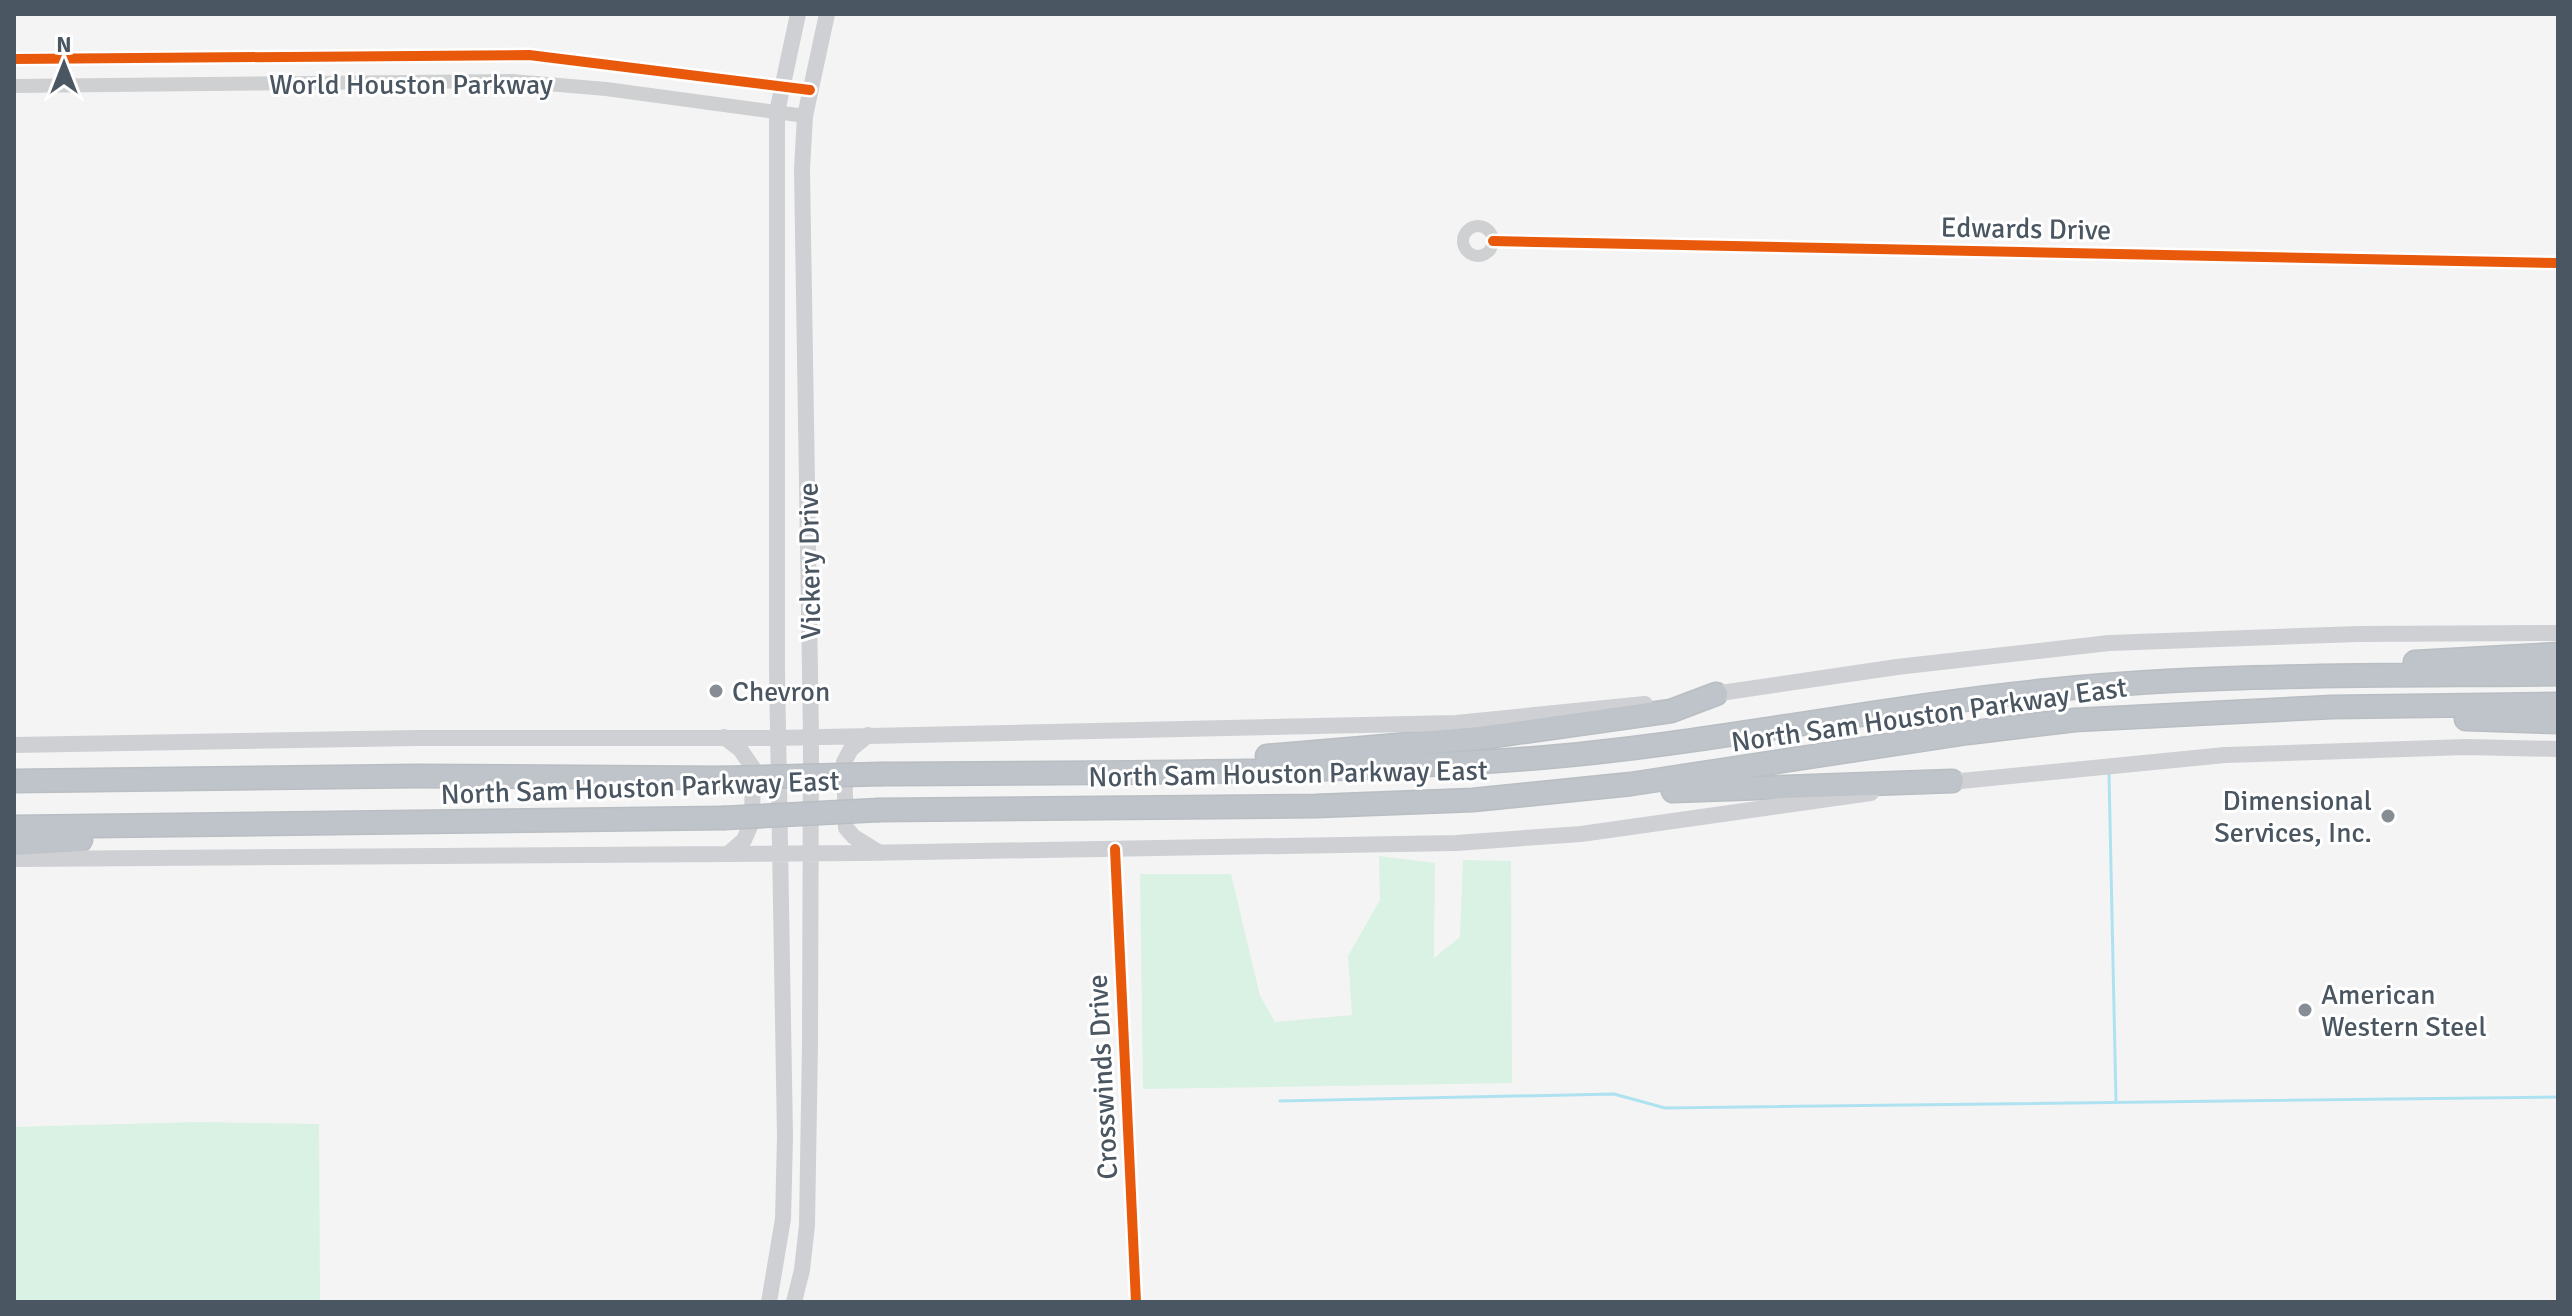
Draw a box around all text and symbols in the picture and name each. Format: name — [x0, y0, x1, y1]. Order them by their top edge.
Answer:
north arrow — [24, 24, 104, 104]
text: N — [56, 31, 72, 58]
street label: World Houston Parkway — [269, 68, 553, 102]
street label: Edwards Drive — [1940, 211, 2111, 247]
street label: Vickery Drive — [792, 482, 828, 640]
street label: North Sam Houston Parkway East — [1729, 670, 2129, 760]
place label: Chevron — [732, 675, 830, 709]
marker: Chevron — [707, 682, 725, 700]
street label: North Sam Houston Parkway East — [1088, 754, 1488, 794]
street label: North Sam Houston Parkway East — [440, 764, 840, 812]
place label: Dimensional Services, Inc. — [2214, 784, 2372, 850]
marker: Dimensional Services, Inc. — [2379, 807, 2397, 825]
street label: Crosswinds Drive — [1081, 974, 1125, 1180]
place label: American Western Steel — [2321, 978, 2487, 1044]
marker: American Western Steel — [2296, 1001, 2314, 1019]

